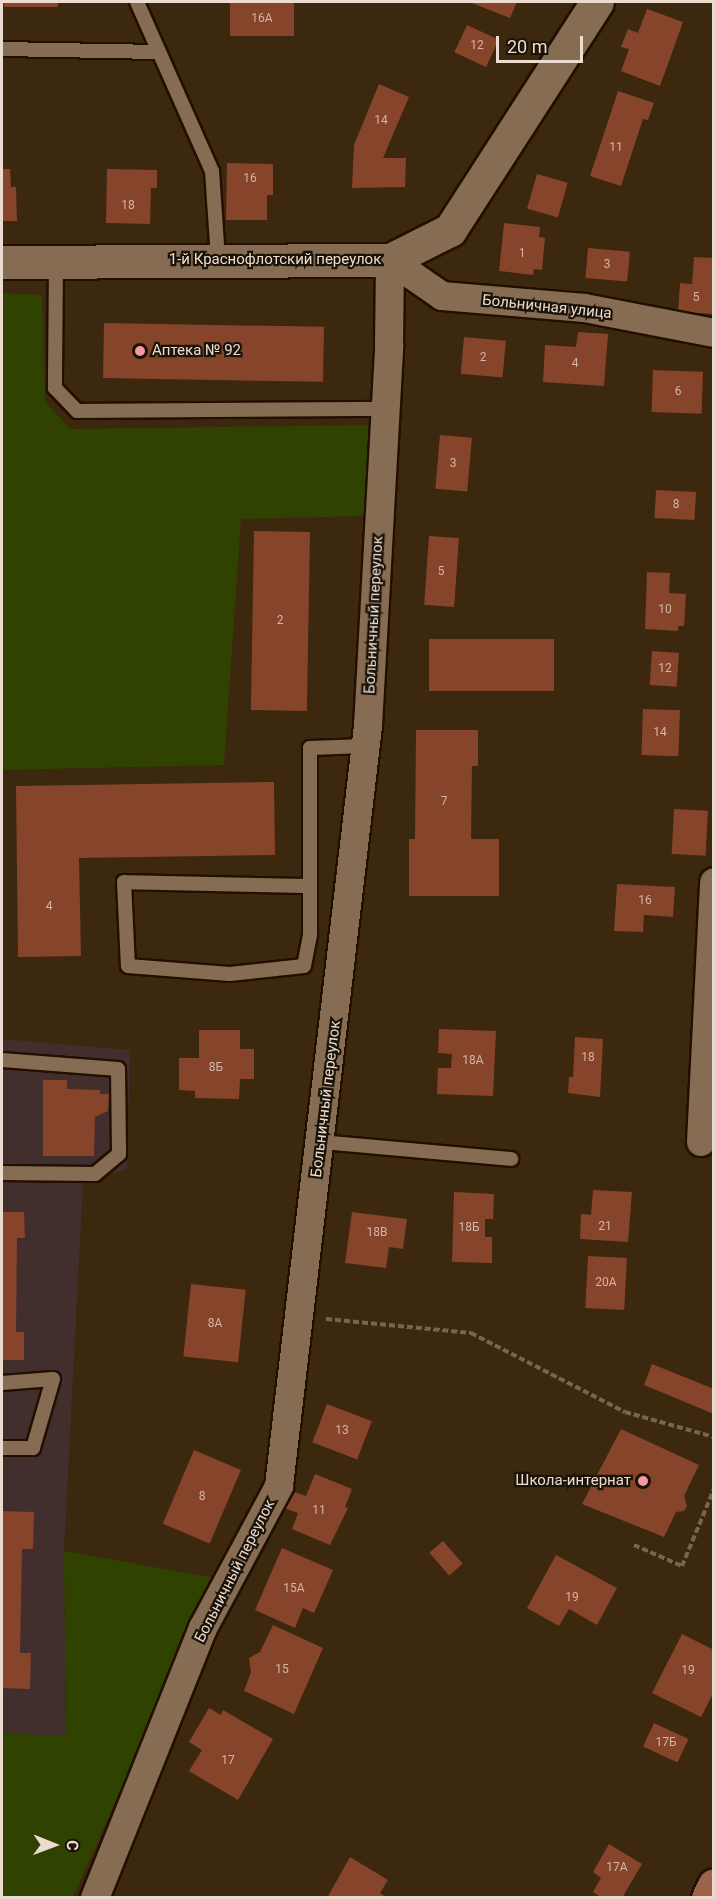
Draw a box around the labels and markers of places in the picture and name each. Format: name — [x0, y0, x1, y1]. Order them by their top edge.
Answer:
place label: Аптека № 92 — [152, 342, 241, 360]
marker: Аптека № 92 — [133, 344, 147, 358]
place label: Школа-интернат — [515, 1472, 631, 1490]
marker: Школа-интернат — [636, 1474, 650, 1488]

